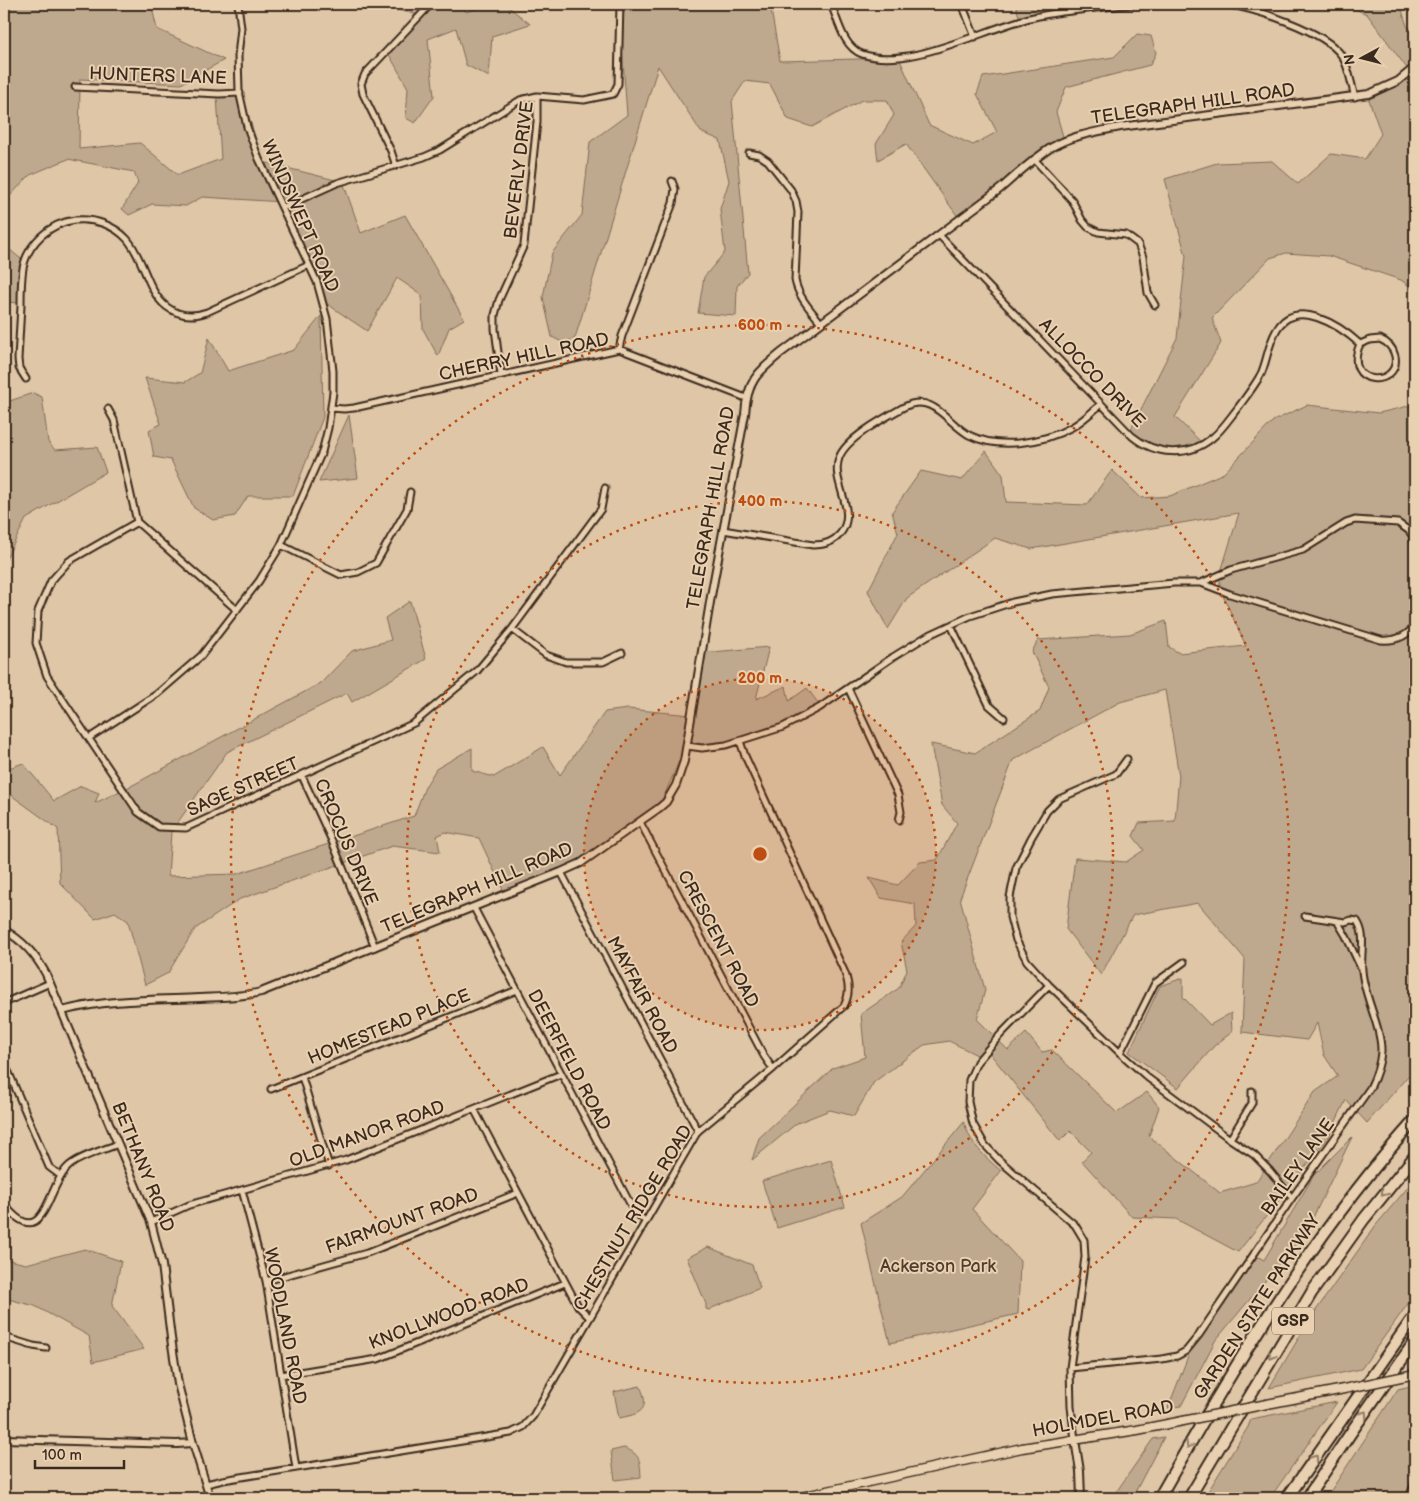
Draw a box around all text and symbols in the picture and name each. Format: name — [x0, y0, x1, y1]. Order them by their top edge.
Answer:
north arrow — [1336, 32, 1386, 82]
text: N — [1341, 53, 1359, 66]
street label: HUNTERS LANE — [89, 63, 227, 89]
street label: TELEGRAPH HILL ROAD — [1090, 79, 1296, 129]
street label: BEVERLY DRIVE — [500, 100, 538, 240]
street label: WINDSWEPT ROAD — [257, 136, 343, 296]
street label: ALLOCCO DRIVE — [1035, 314, 1149, 432]
text: 600 m — [738, 316, 783, 335]
street label: CHERRY HILL ROAD — [437, 329, 611, 385]
street label: TELEGRAPH HILL ROAD — [683, 405, 739, 611]
text: 400 m — [738, 492, 782, 511]
text: 200 m — [738, 669, 782, 688]
street label: SAGE STREET — [184, 753, 302, 821]
street label: CROCUS DRIVE — [310, 776, 382, 909]
street label: TELEGRAPH HILL ROAD — [378, 838, 576, 938]
centre of rings — [751, 845, 769, 863]
street label: CRESCENT ROAD — [673, 867, 763, 1011]
street label: MAYFAIR ROAD — [602, 933, 682, 1057]
street label: HOMESTEAD PLACE — [305, 985, 473, 1069]
street label: DEERFIELD ROAD — [523, 986, 615, 1134]
street label: OLD MANOR ROAD — [287, 1096, 447, 1172]
street label: BETHANY ROAD — [107, 1099, 179, 1235]
street label: BAILEY LANE — [1257, 1114, 1339, 1219]
street label: CHESTNUT RIDGE ROAD — [569, 1121, 697, 1315]
street label: FAIRMOUNT ROAD — [323, 1184, 481, 1258]
one-way arrow — [1381, 1188, 1390, 1197]
street label: GARDEN STATE PARKWAY — [1189, 1210, 1325, 1404]
street label: WOODLAND ROAD — [260, 1246, 310, 1406]
park label: Ackerson Park — [880, 1256, 996, 1277]
street label: KNOLLWOOD ROAD — [366, 1274, 532, 1354]
road number: GSP — [1272, 1308, 1314, 1334]
one-way arrow — [1269, 1351, 1279, 1360]
street label: HOLMDEL ROAD — [1031, 1396, 1175, 1442]
one-way arrow — [1358, 1410, 1367, 1420]
scale bar — [35, 1437, 124, 1469]
one-way arrow — [1185, 1439, 1195, 1448]
text: 100 m — [42, 1446, 82, 1465]
one-way arrow — [1309, 1454, 1318, 1464]

